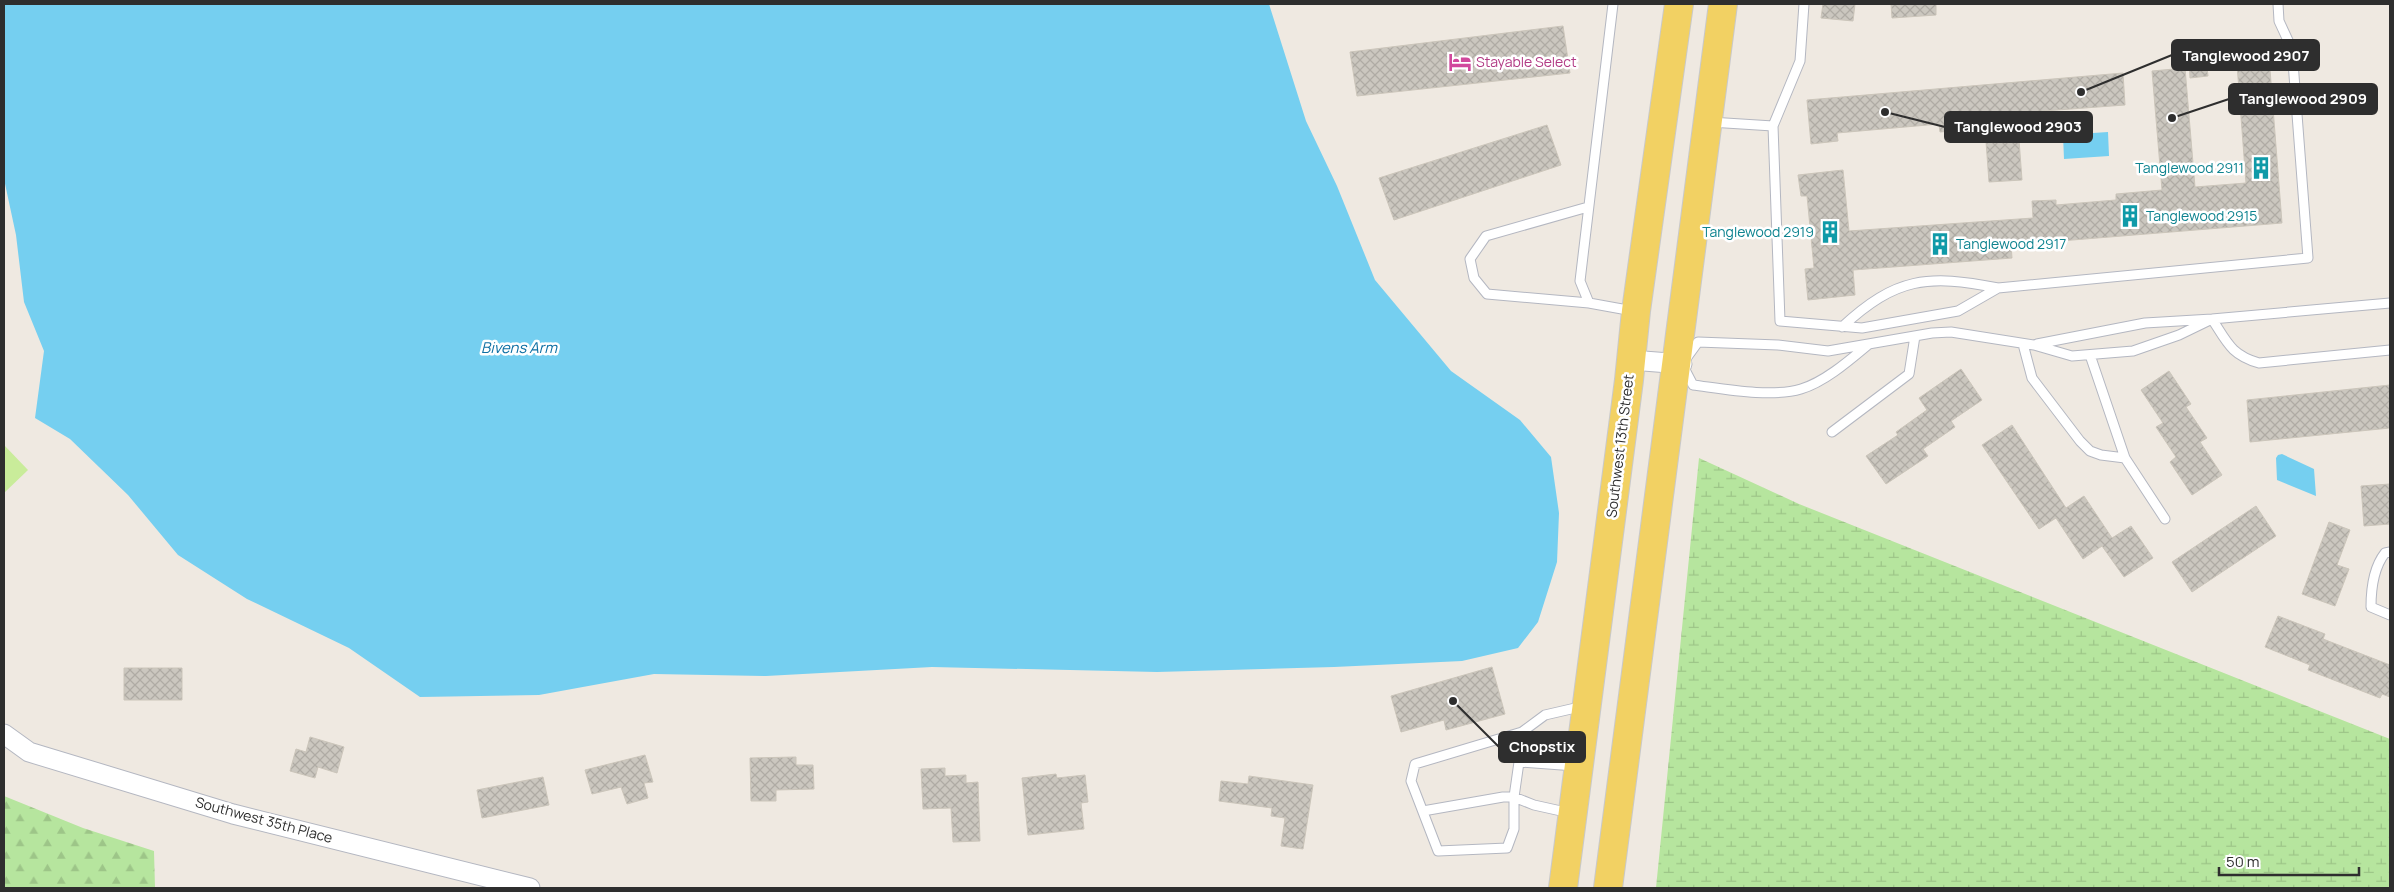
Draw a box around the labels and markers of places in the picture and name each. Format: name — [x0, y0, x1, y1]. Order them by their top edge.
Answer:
callout: Tanglewood 2907 — [2172, 40, 2319, 70]
hotel icon: Stayable Select — [1447, 49, 1473, 75]
place label: Stayable Select — [1476, 52, 1577, 71]
callout: Tanglewood 2909 — [2229, 84, 2377, 114]
callout: Tanglewood 2903 — [1945, 112, 2092, 142]
building icon: Tanglewood 2911 — [2248, 155, 2274, 181]
place label: Tanglewood 2911 — [2135, 158, 2244, 177]
building icon: Tanglewood 2915 — [2117, 203, 2143, 229]
place label: Tanglewood 2915 — [2146, 206, 2257, 225]
building icon: Tanglewood 2919 — [1817, 219, 1843, 245]
place label: Tanglewood 2919 — [1702, 222, 1814, 241]
building icon: Tanglewood 2917 — [1927, 231, 1953, 257]
place label: Tanglewood 2917 — [1956, 234, 2066, 253]
callout: Chopstix — [1499, 732, 1585, 762]

